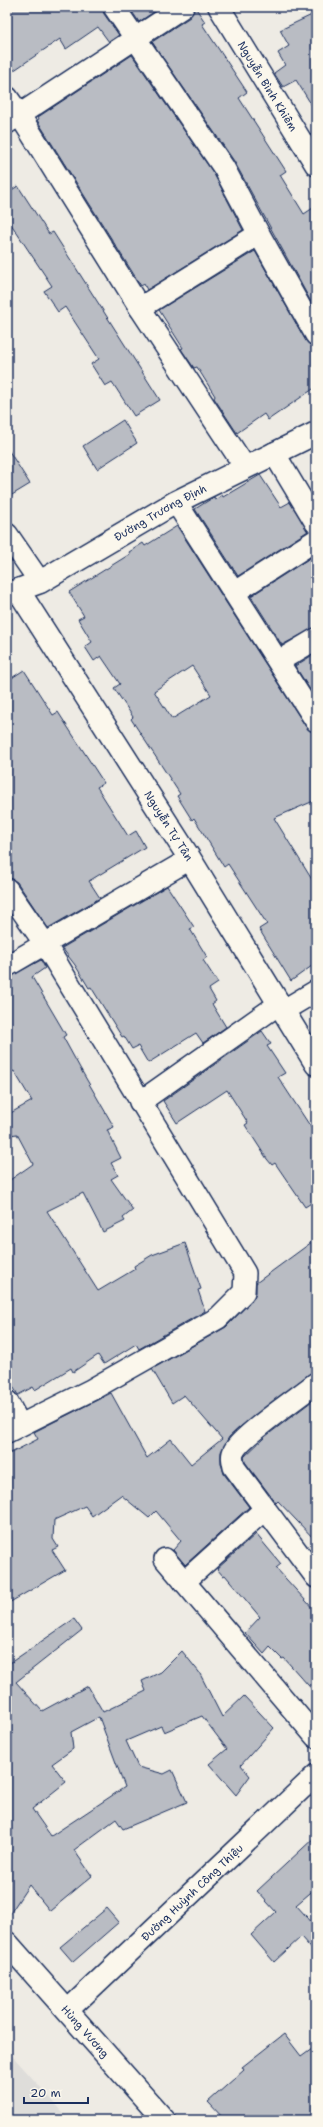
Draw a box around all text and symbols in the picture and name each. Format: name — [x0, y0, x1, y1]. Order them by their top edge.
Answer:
street label: Nguyễn Bình Khiêm — [234, 39, 301, 135]
street label: Đường Trương Định — [111, 481, 209, 545]
street label: Nguyễn Tự Tân — [140, 788, 197, 864]
street label: Đường Huỳnh Công Thiệu — [138, 1841, 247, 1945]
street label: Hùng Vương — [58, 2002, 112, 2061]
scale bar — [24, 2079, 88, 2105]
text: 20 m — [30, 2085, 61, 2101]

